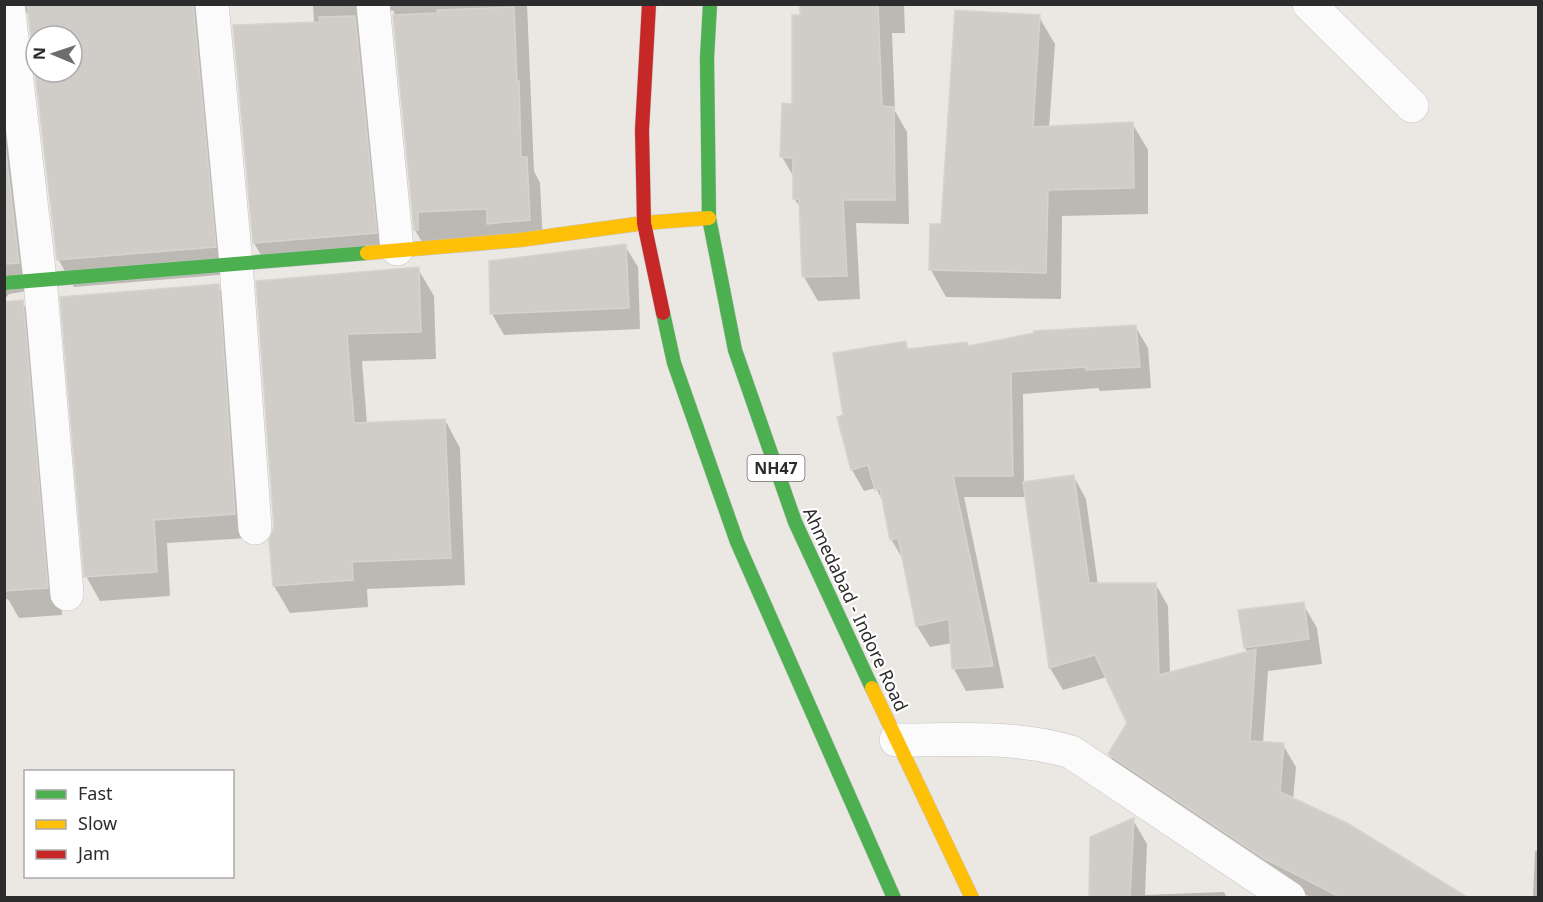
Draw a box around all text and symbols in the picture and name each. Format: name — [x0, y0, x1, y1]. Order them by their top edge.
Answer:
north arrow — [24, 24, 84, 84]
text: N — [28, 47, 50, 60]
road number: NH47 — [748, 455, 804, 481]
street label: Ahmedabad - Indore Road — [798, 503, 914, 715]
legend — [24, 770, 234, 878]
text: Fast — [78, 781, 113, 805]
text: Slow — [78, 811, 117, 835]
text: Jam — [76, 841, 110, 865]

